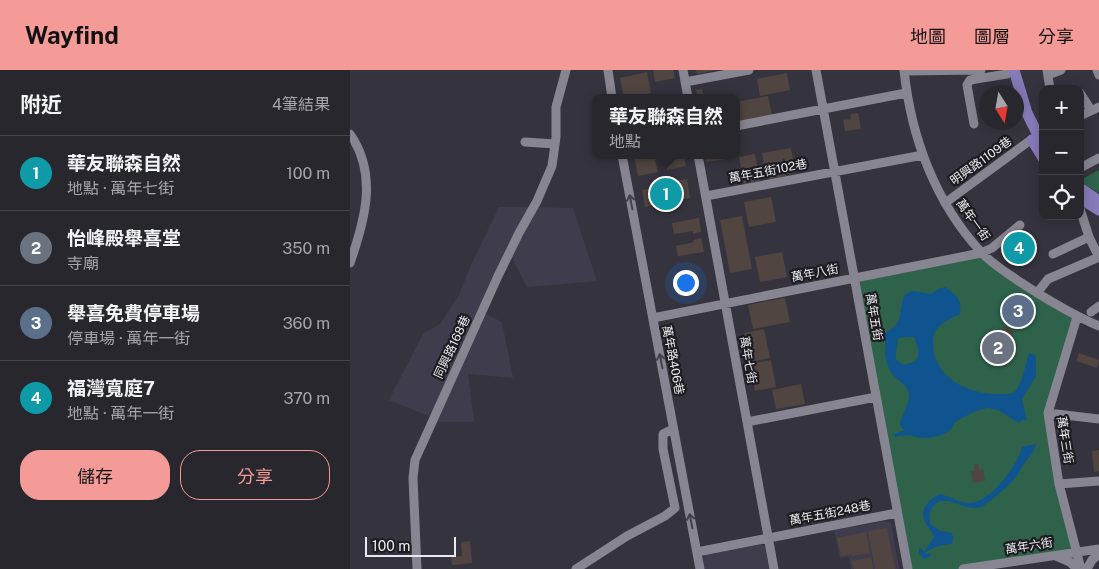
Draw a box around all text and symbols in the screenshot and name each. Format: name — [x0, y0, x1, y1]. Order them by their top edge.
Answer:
text: Wayfind — [25, 21, 119, 49]
text: 地圖 — [910, 26, 946, 47]
text: 圖層 — [974, 26, 1010, 47]
text: 分享 — [1038, 26, 1074, 47]
north arrow — [979, 85, 1024, 130]
map controls — [1039, 85, 1084, 220]
button: + — [1039, 85, 1084, 130]
text: 附近 — [20, 92, 62, 117]
popup — [592, 94, 740, 159]
text: 4筆結果 — [272, 95, 330, 114]
text: 華友聯森自然 — [609, 105, 723, 127]
button: − — [1039, 130, 1084, 175]
text: 地點 — [609, 132, 641, 151]
street label: 明興路1109巷 — [948, 134, 1014, 188]
text: 華友聯森自然 — [67, 152, 181, 174]
street label: 萬年五街102巷 — [728, 157, 808, 185]
text: 1 — [33, 164, 39, 183]
text: 100 m — [286, 164, 330, 183]
pin: 1 — [650, 175, 682, 213]
button: locate — [1039, 175, 1084, 220]
text: 地點 · 萬年七街 — [67, 179, 174, 198]
one-way arrow — [625, 194, 635, 210]
street label: 萬年一街 — [953, 196, 993, 244]
text: 怡峰殿舉喜堂 — [67, 227, 181, 249]
pin: 4 — [1003, 229, 1035, 267]
text: 2 — [31, 239, 41, 258]
text: 350 m — [282, 239, 330, 258]
text: 寺廟 — [67, 254, 99, 273]
street label: 萬年八街 — [790, 262, 840, 284]
your location — [673, 270, 699, 296]
street label: 萬年五街 — [863, 292, 885, 342]
pin: 3 — [1002, 292, 1034, 330]
text: 舉喜免費停車場 — [67, 302, 200, 324]
street label: 同興路168巷 — [431, 313, 473, 381]
text: 3 — [31, 314, 41, 333]
text: 360 m — [283, 314, 330, 333]
street label: 萬年路406巷 — [659, 324, 687, 396]
text: 停車場 · 萬年一街 — [67, 329, 190, 348]
pin: 2 — [982, 329, 1014, 367]
street label: 萬年七街 — [737, 335, 759, 385]
one-way arrow — [655, 354, 665, 370]
text: 福灣寬庭7 — [67, 377, 155, 399]
text: 4 — [31, 389, 41, 408]
text: 370 m — [283, 389, 330, 408]
text: 地點 · 萬年一街 — [67, 404, 174, 423]
street label: 萬年三街 — [1054, 415, 1076, 465]
button: 儲存 — [20, 450, 170, 500]
button: 分享 — [180, 450, 330, 500]
street label: 萬年五街248巷 — [788, 498, 872, 528]
one-way arrow — [685, 513, 695, 529]
scale bar — [365, 534, 456, 557]
street label: 萬年六街 — [1004, 535, 1054, 557]
text: 100 m — [372, 538, 410, 554]

